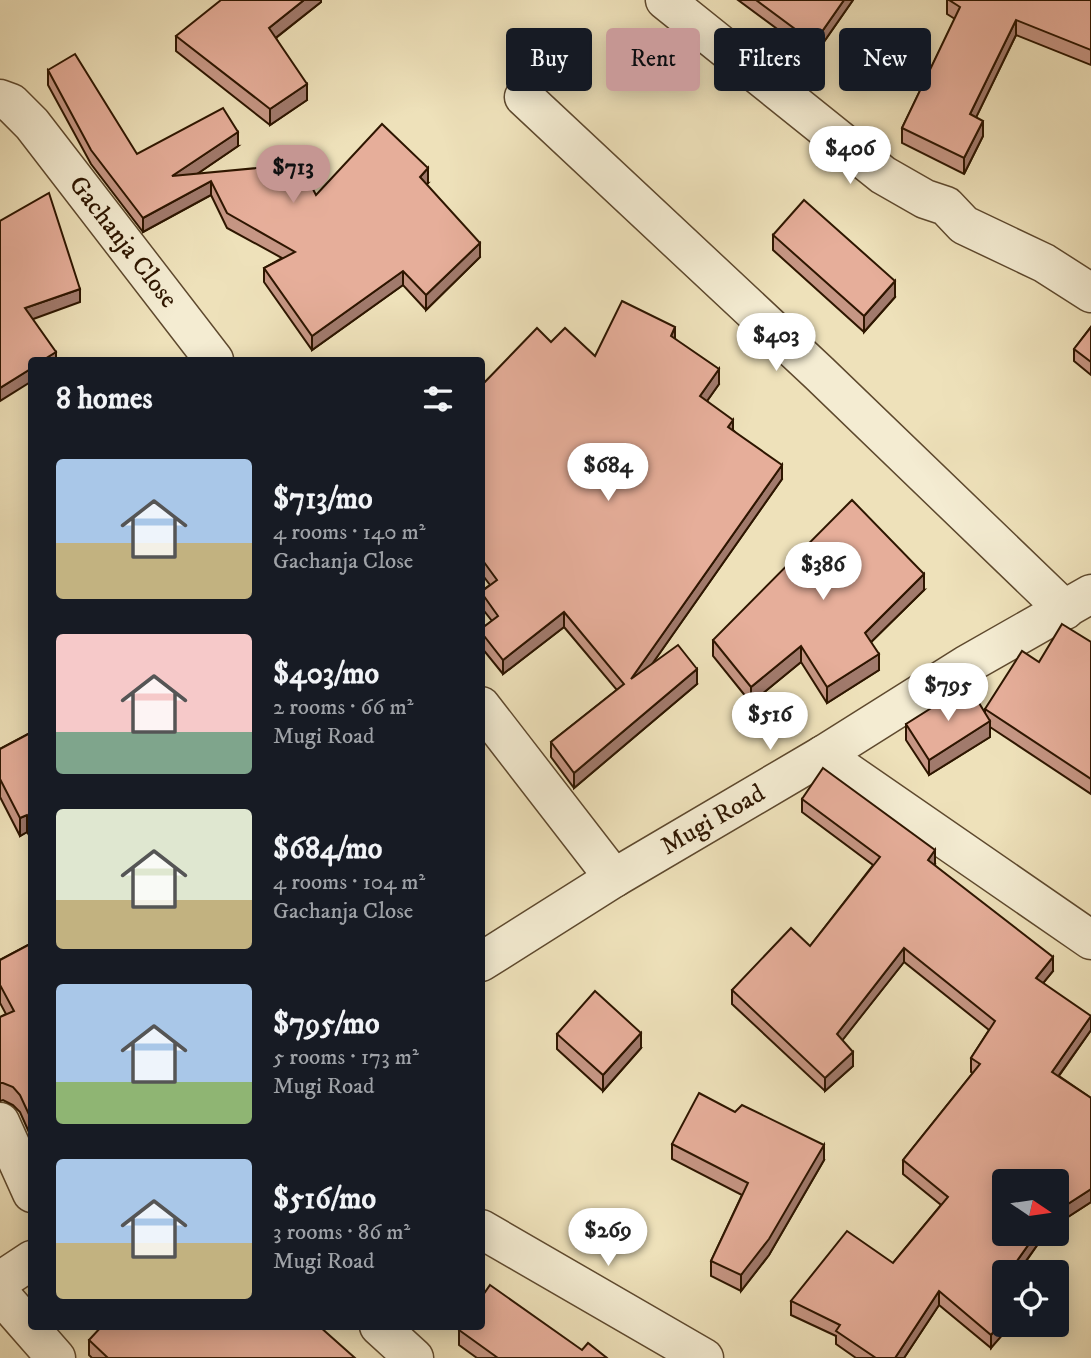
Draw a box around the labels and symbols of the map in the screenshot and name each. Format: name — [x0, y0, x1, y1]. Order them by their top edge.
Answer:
pin: $406 — [809, 127, 891, 186]
pin: $713 — [252, 146, 334, 205]
street label: Gachanja Close — [61, 169, 185, 315]
pin: $403 — [735, 314, 817, 373]
pin: $684 — [567, 444, 649, 503]
pin: $386 — [782, 542, 864, 602]
pin: $795 — [907, 664, 989, 723]
pin: $516 — [729, 692, 811, 752]
street label: Mugi Road — [655, 777, 771, 863]
north arrow — [992, 1169, 1069, 1246]
pin: $269 — [567, 1208, 649, 1268]

